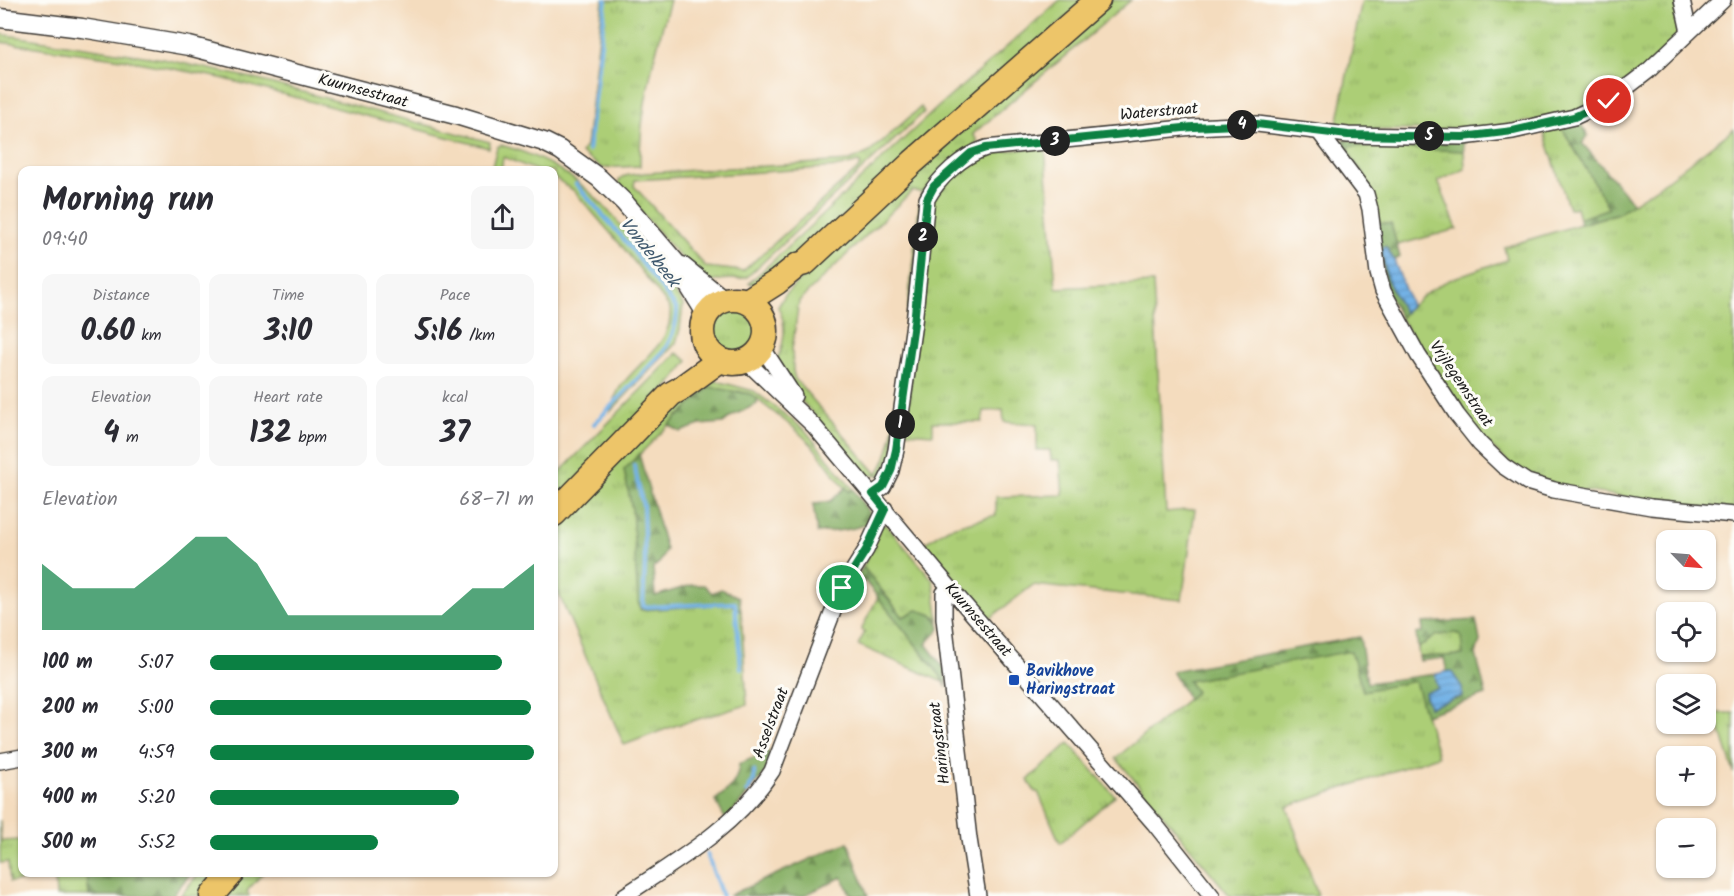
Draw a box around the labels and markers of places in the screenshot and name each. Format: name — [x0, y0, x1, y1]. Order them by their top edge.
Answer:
pin — [1583, 75, 1634, 126]
pin: 4 — [1227, 110, 1257, 140]
pin: 5 — [1414, 121, 1444, 151]
pin: 3 — [1040, 126, 1070, 156]
pin: 2 — [908, 222, 938, 252]
pin: 1 — [885, 409, 915, 439]
pin — [816, 562, 867, 613]
place label: Bavikhove Haringstraat — [1026, 659, 1116, 702]
marker: Bavikhove Haringstraat — [1007, 673, 1021, 687]

